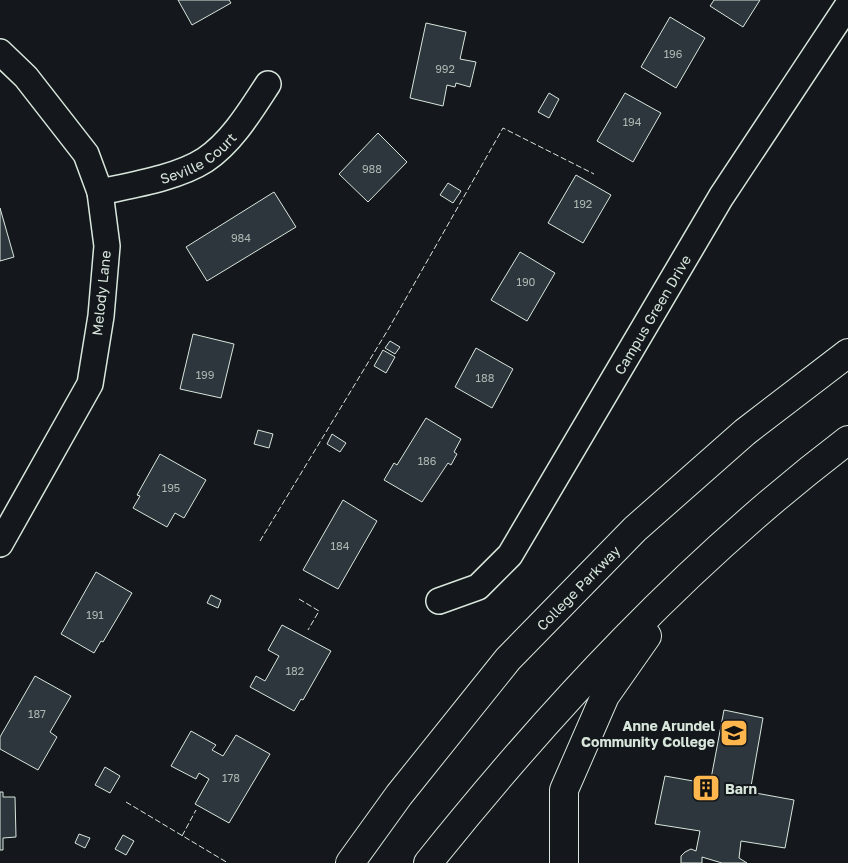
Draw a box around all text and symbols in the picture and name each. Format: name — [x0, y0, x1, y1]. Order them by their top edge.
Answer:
house number: 196 — [664, 47, 683, 60]
house number: 992 — [435, 62, 455, 75]
house number: 194 — [623, 115, 642, 128]
street label: Seville Court — [158, 129, 239, 187]
house number: 988 — [362, 162, 382, 175]
house number: 192 — [574, 197, 592, 210]
house number: 984 — [231, 231, 251, 244]
street label: Melody Lane — [88, 250, 114, 336]
street label: Campus Green Drive — [610, 251, 694, 377]
house number: 190 — [517, 275, 536, 288]
house number: 199 — [196, 368, 214, 381]
house number: 188 — [476, 371, 495, 384]
house number: 186 — [418, 454, 437, 467]
house number: 195 — [162, 481, 180, 494]
house number: 184 — [331, 539, 350, 552]
street label: College Parkway — [533, 541, 623, 634]
house number: 191 — [86, 608, 104, 621]
house number: 182 — [286, 664, 304, 677]
house number: 187 — [28, 707, 46, 720]
place label: Anne Arundel Community College — [581, 717, 715, 750]
school or university icon: Anne Arundel Community College — [719, 718, 749, 748]
house number: 178 — [222, 771, 240, 784]
building icon: Barn — [691, 773, 721, 803]
place label: Barn — [725, 780, 757, 797]

